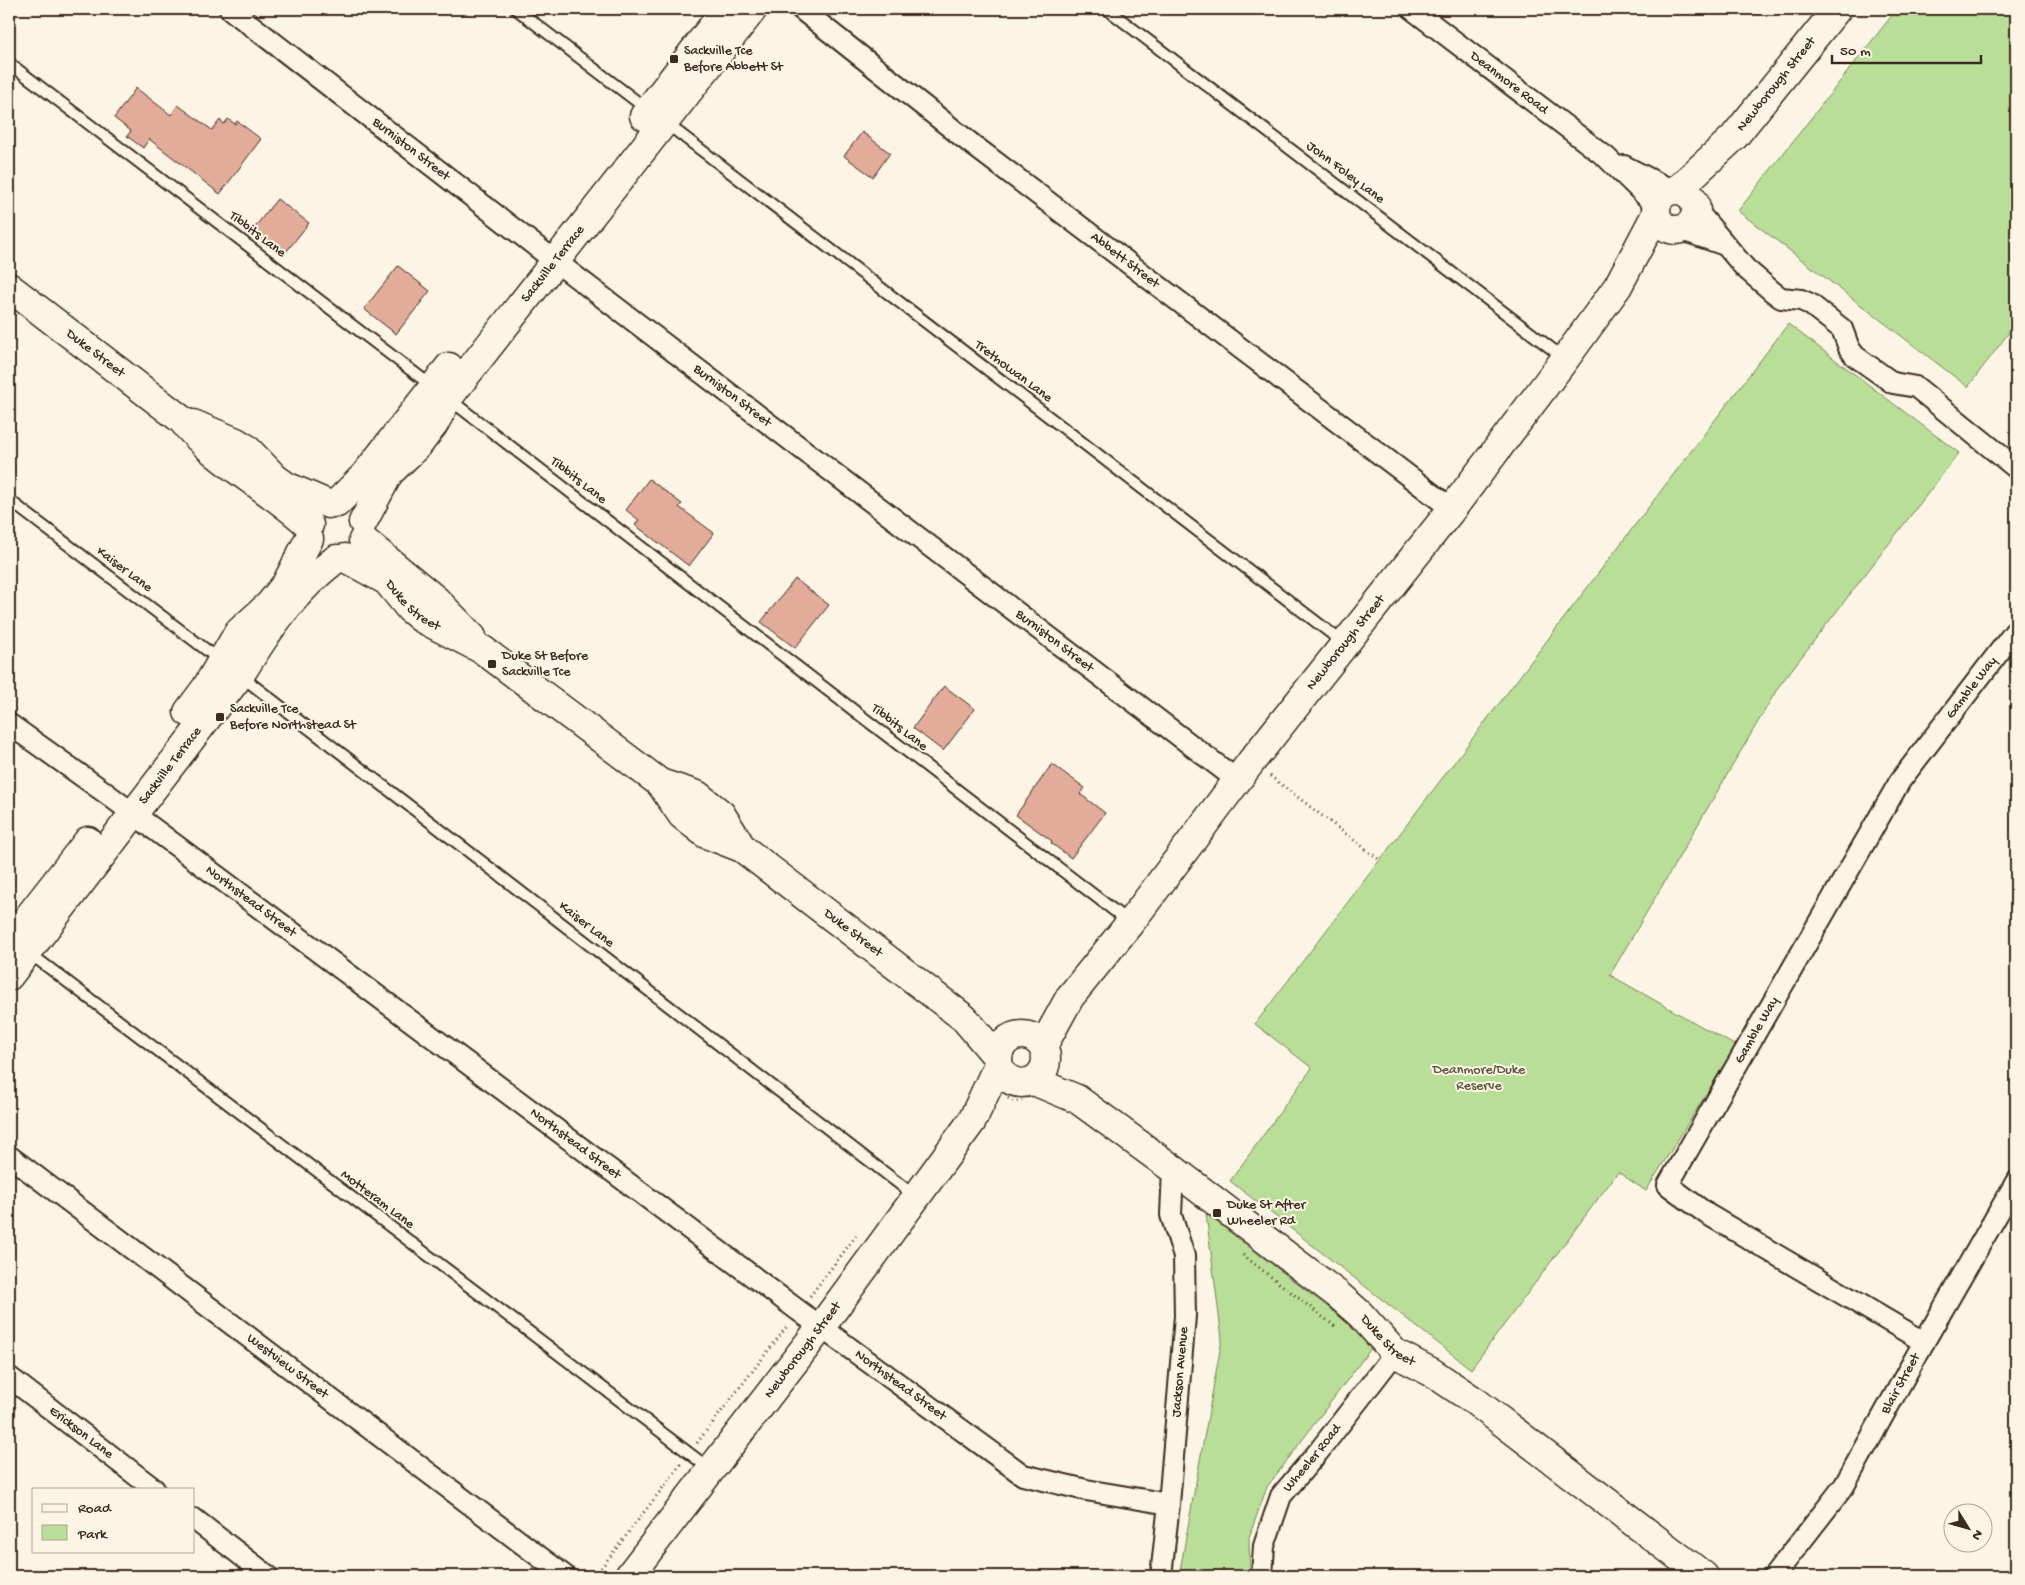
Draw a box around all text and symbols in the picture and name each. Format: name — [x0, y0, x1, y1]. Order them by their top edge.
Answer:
street label: Newborough Street — [1733, 32, 1820, 135]
scale bar — [1832, 32, 1981, 64]
place label: Sackville Tce Before Abbett St — [683, 43, 784, 76]
text: 50 m — [1840, 43, 1871, 61]
street label: Deanmore Road — [1466, 47, 1553, 119]
marker: Sackville Tce Before Abbett St — [668, 53, 680, 65]
street label: Burniston Street — [368, 113, 454, 186]
street label: John Foley Lane — [1302, 138, 1388, 209]
street label: Tibbits Lane — [224, 207, 290, 262]
street label: Sackville Terrace — [517, 221, 589, 306]
street label: Abbett Street — [1087, 229, 1164, 293]
street label: Duke Street — [62, 325, 129, 382]
street label: Trethowan Lane — [970, 336, 1056, 407]
street label: Burniston Street — [689, 360, 776, 432]
street label: Tibbits Lane — [546, 453, 610, 509]
street label: Kaiser Lane — [93, 543, 156, 597]
street label: Duke Street — [381, 576, 444, 636]
street label: Newborough Street — [1303, 591, 1390, 694]
street label: Burniston Street — [1011, 605, 1098, 677]
place label: Duke St Before Sackville Tce — [501, 648, 589, 681]
street label: Gamble Way — [1942, 653, 2001, 722]
marker: Duke St Before Sackville Tce — [486, 658, 498, 670]
street label: Tibbits Lane — [867, 700, 931, 756]
place label: Sackville Tce Before Northstead St — [229, 701, 357, 734]
marker: Sackville Tce Before Northstead St — [214, 711, 226, 723]
street label: Sackville Terrace — [135, 723, 206, 808]
street label: Northstead Street — [202, 862, 301, 942]
street label: Kaiser Lane — [555, 898, 618, 952]
street label: Duke Street — [819, 904, 887, 962]
street label: Gamble Way — [1731, 994, 1783, 1067]
park label: Deanmore/Duke Reserve — [1432, 1062, 1526, 1095]
street label: Northstead Street — [526, 1104, 625, 1184]
street label: Motteram Lane — [337, 1167, 418, 1234]
place label: Duke St After Wheeler Rd — [1226, 1197, 1306, 1230]
marker: Duke St After Wheeler Rd — [1211, 1207, 1223, 1219]
street label: Newborough Street — [761, 1298, 846, 1402]
street label: Duke Street — [1356, 1311, 1419, 1371]
street label: Jackson Avenue — [1168, 1325, 1193, 1418]
street label: Westview Street — [243, 1330, 333, 1403]
street label: Northstead Street — [851, 1346, 951, 1425]
street label: Blair Street — [1877, 1349, 1925, 1418]
street label: Erickson Lane — [45, 1402, 117, 1463]
street label: Wheeler Road — [1279, 1419, 1346, 1496]
legend — [32, 1488, 195, 1552]
text: Road — [78, 1500, 112, 1518]
north arrow — [1942, 1502, 1992, 1552]
text: Park — [77, 1526, 108, 1544]
text: N — [1967, 1526, 1986, 1543]

